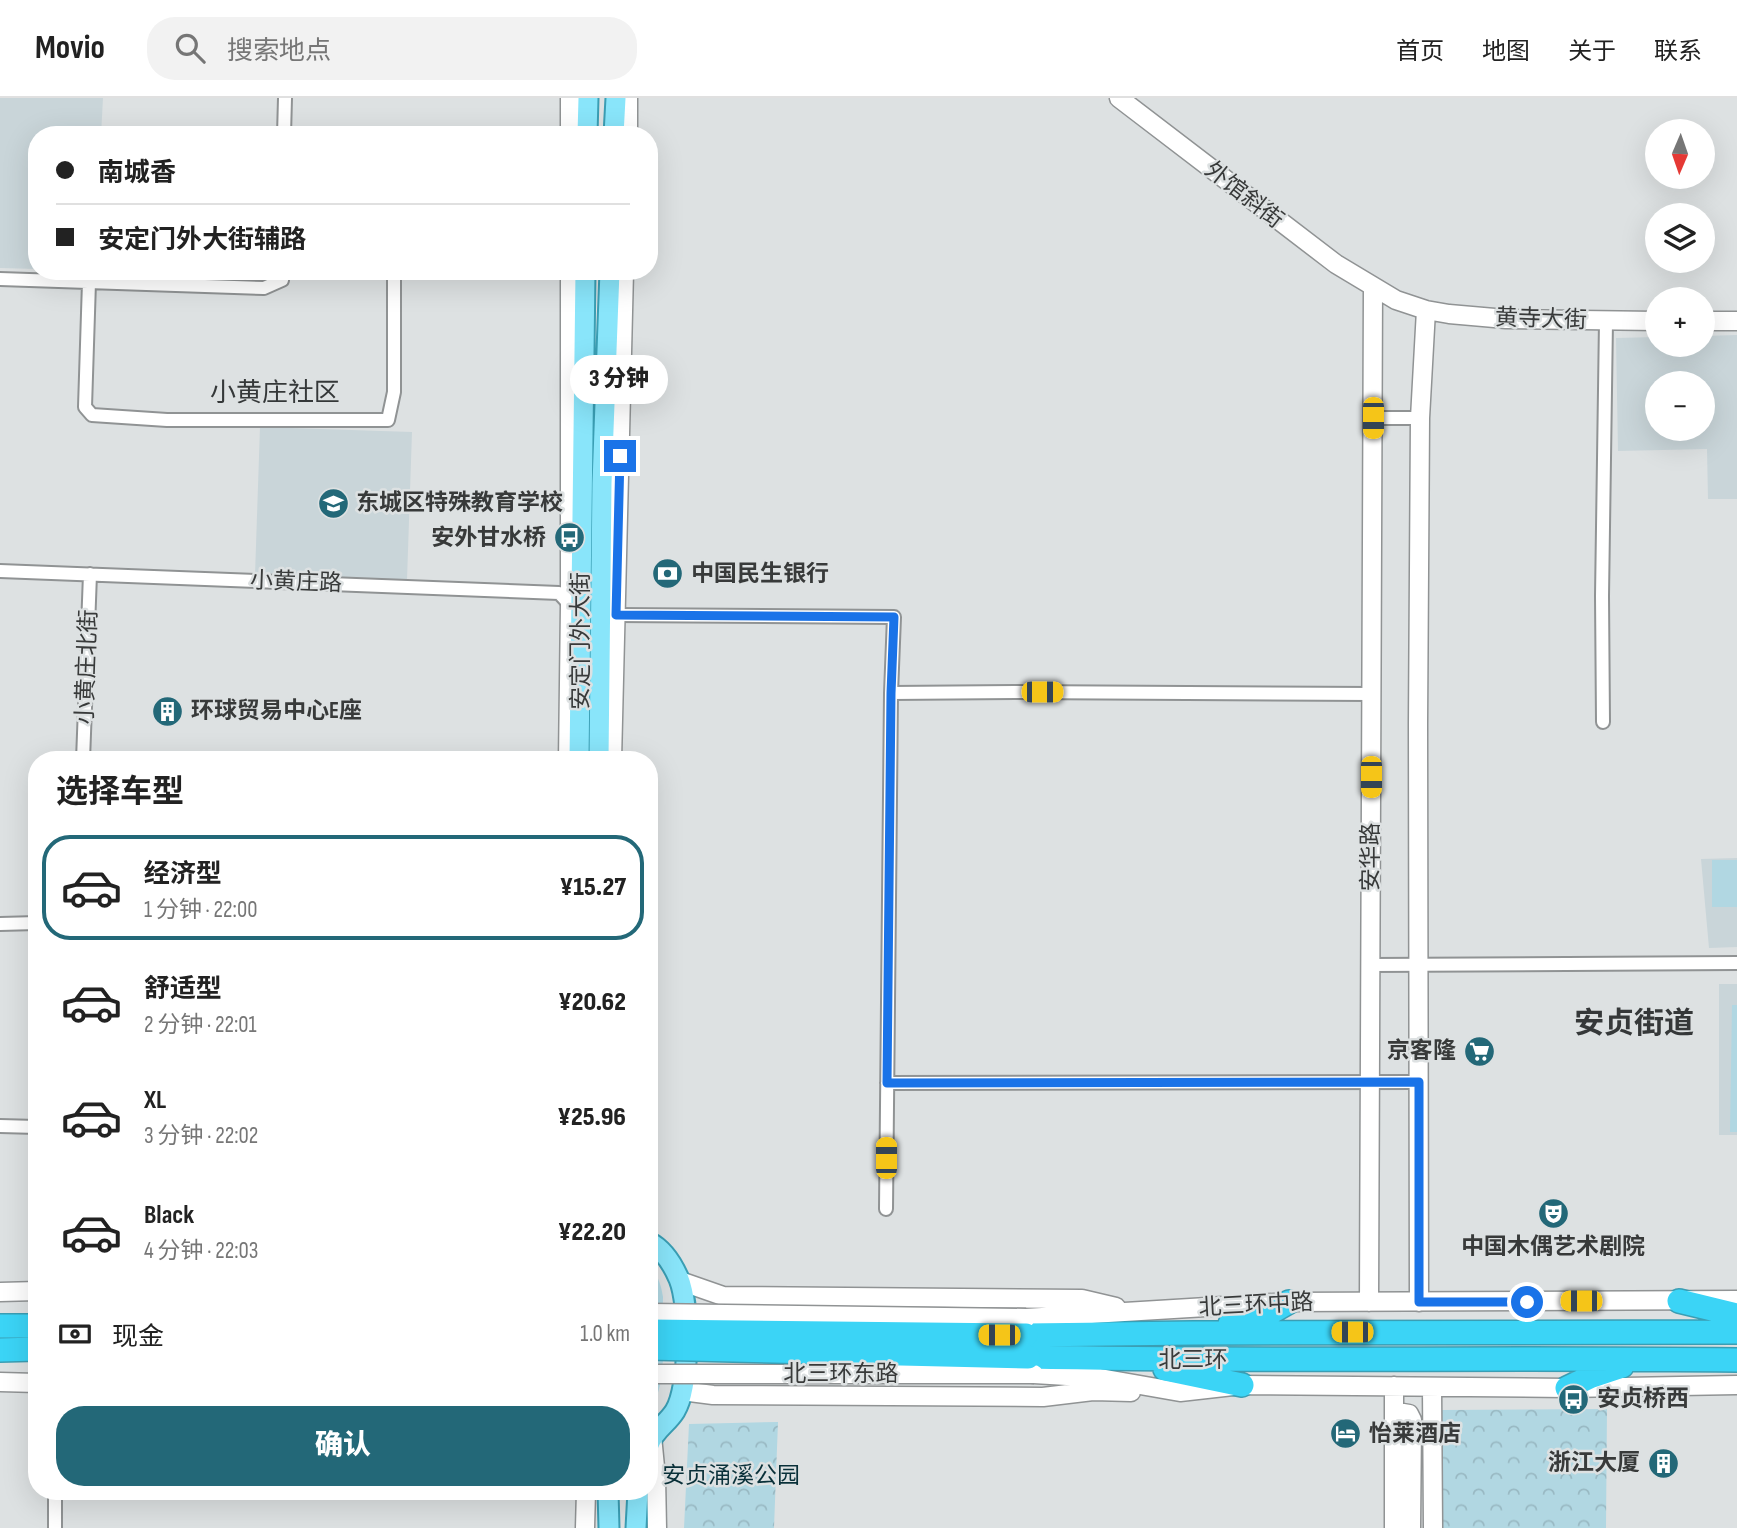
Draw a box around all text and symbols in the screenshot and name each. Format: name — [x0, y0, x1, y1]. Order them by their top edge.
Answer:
search box — [147, 17, 637, 80]
text: Movio — [35, 28, 105, 68]
icon: search — [171, 29, 209, 67]
text: 搜索地点 — [227, 36, 331, 67]
text: 首页 — [1396, 37, 1444, 66]
text: 地图 — [1482, 37, 1530, 66]
text: 关于 — [1568, 37, 1616, 66]
text: 联系 — [1654, 37, 1702, 66]
north arrow — [1645, 119, 1715, 189]
map controls — [1645, 119, 1715, 441]
street label: 外馆斜街 — [1199, 156, 1289, 234]
text: 南城香 — [98, 158, 176, 189]
button: layers — [1645, 203, 1715, 273]
text: 安定门外大街辅路 — [98, 225, 306, 256]
button: + — [1645, 287, 1715, 357]
street label: 黄寺大街 — [1495, 303, 1587, 335]
callout: 3 分钟 — [571, 354, 669, 404]
text: 3 分钟 — [589, 365, 649, 393]
button: − — [1645, 371, 1715, 441]
district label: 小黄庄社区 — [210, 378, 340, 409]
car — [1363, 397, 1384, 439]
route end — [604, 440, 636, 472]
school or university icon: 东城区特殊教育学校 — [316, 486, 350, 520]
place label: 东城区特殊教育学校 — [356, 489, 563, 517]
bus stop icon: 安外甘水桥 — [552, 521, 586, 555]
place label: 安外甘水桥 — [431, 524, 546, 552]
bank icon: 中国民生银行 — [651, 557, 685, 591]
place label: 中国民生银行 — [691, 560, 829, 588]
street label: 小黄庄路 — [250, 566, 342, 598]
street label: 安定门外大街 — [567, 572, 595, 710]
street label: 小黄庄北街 — [71, 609, 103, 725]
car — [1022, 682, 1064, 703]
building icon: 环球贸易中心E座 — [151, 694, 185, 728]
place label: 环球贸易中心E座 — [191, 697, 362, 725]
car — [1361, 756, 1382, 798]
text: 选择车型 — [56, 773, 184, 812]
street label: 安华路 — [1357, 823, 1385, 892]
icon: car — [60, 856, 123, 919]
text: 经济型 — [144, 859, 222, 890]
text: ¥15.27 — [560, 872, 626, 903]
text: 1 分钟 · 22:00 — [144, 896, 257, 924]
icon: car — [60, 971, 123, 1034]
text: 舒适型 — [144, 974, 222, 1005]
text: ¥20.62 — [558, 987, 626, 1018]
district label: 安贞街道 — [1574, 1006, 1694, 1042]
text: 2 分钟 · 22:01 — [144, 1011, 257, 1039]
supermarket icon: 京客隆 — [1462, 1034, 1496, 1068]
place label: 京客隆 — [1387, 1037, 1456, 1065]
text: XL — [144, 1085, 166, 1116]
icon: car — [60, 1086, 123, 1149]
text: ¥25.96 — [558, 1102, 626, 1133]
text: 3 分钟 · 22:02 — [144, 1122, 258, 1150]
car — [876, 1137, 897, 1179]
theatre icon: 中国木偶艺术剧院 — [1536, 1196, 1570, 1230]
text: Black — [144, 1200, 194, 1231]
icon: car — [60, 1201, 123, 1264]
text: ¥22.20 — [558, 1217, 626, 1248]
place label: 中国木偶艺术剧院 — [1461, 1233, 1645, 1261]
text: 4 分钟 · 22:03 — [144, 1237, 258, 1265]
route start — [1511, 1286, 1543, 1318]
street label: 北三环中路 — [1198, 1288, 1314, 1322]
car — [1561, 1291, 1603, 1312]
icon: cash — [56, 1315, 94, 1353]
text: 1.0 km — [580, 1320, 630, 1348]
text: 现金 — [112, 1322, 164, 1353]
car — [1332, 1322, 1374, 1343]
car — [979, 1325, 1021, 1346]
street label: 北三环 — [1159, 1346, 1228, 1374]
street label: 北三环东路 — [784, 1360, 899, 1388]
bus stop icon: 安贞桥西 — [1557, 1382, 1591, 1416]
place label: 安贞桥西 — [1597, 1385, 1689, 1413]
button: 确认 — [56, 1406, 630, 1486]
hotel icon: 怡莱酒店 — [1329, 1417, 1363, 1451]
place label: 怡莱酒店 — [1369, 1420, 1461, 1448]
building icon: 浙江大厦 — [1646, 1446, 1680, 1480]
place label: 浙江大厦 — [1548, 1449, 1640, 1477]
park label: 安贞涌溪公园 — [662, 1462, 800, 1490]

